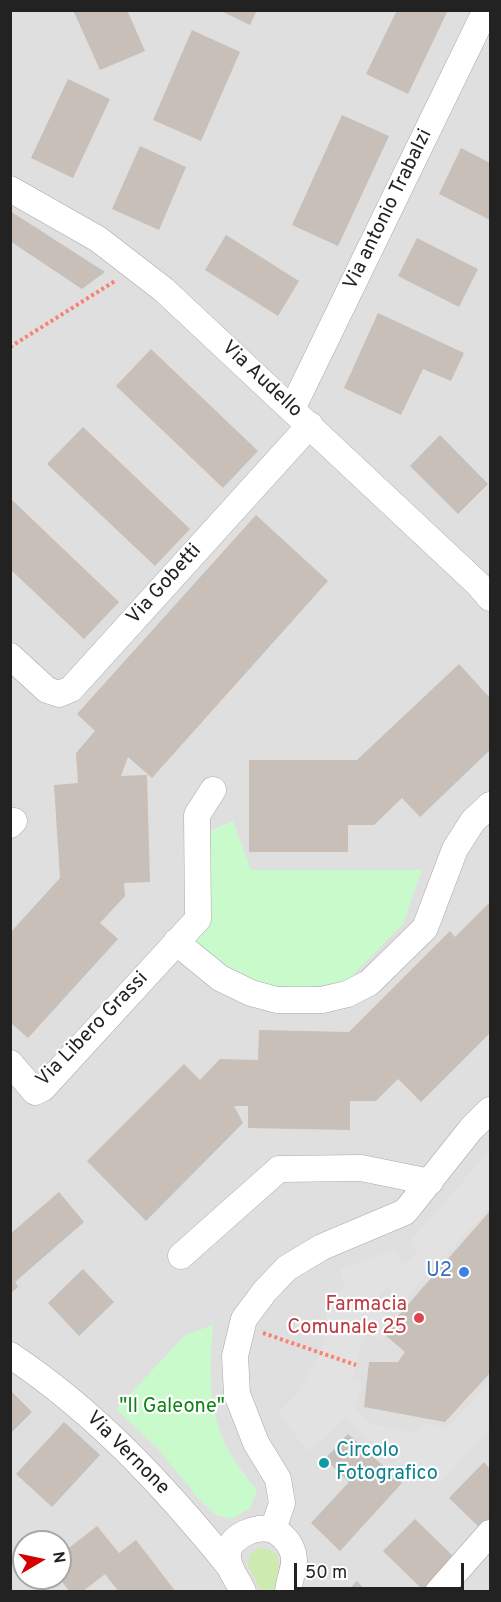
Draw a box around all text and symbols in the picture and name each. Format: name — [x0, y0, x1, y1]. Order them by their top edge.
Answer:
street label: Via antonio Trabalzi — [340, 126, 438, 294]
street label: Via Audello — [216, 337, 306, 423]
street label: Via Gobetti — [123, 540, 207, 630]
street label: Via Libero Grassi — [32, 967, 154, 1093]
place label: U2 — [426, 1260, 452, 1284]
marker: U2 — [457, 1265, 471, 1279]
place label: Farmacia Comunale 25 — [287, 1294, 407, 1341]
marker: Farmacia Comunale 25 — [412, 1311, 426, 1325]
park label: "Il Galeone" — [119, 1396, 225, 1420]
street label: Via Vernone — [80, 1407, 174, 1501]
place label: Circolo Fotografico — [336, 1440, 438, 1487]
marker: Circolo Fotografico — [317, 1456, 331, 1470]
north arrow — [12, 1530, 72, 1590]
text: N — [47, 1550, 69, 1565]
scale bar — [297, 1551, 466, 1589]
text: 50 m — [305, 1562, 347, 1585]

